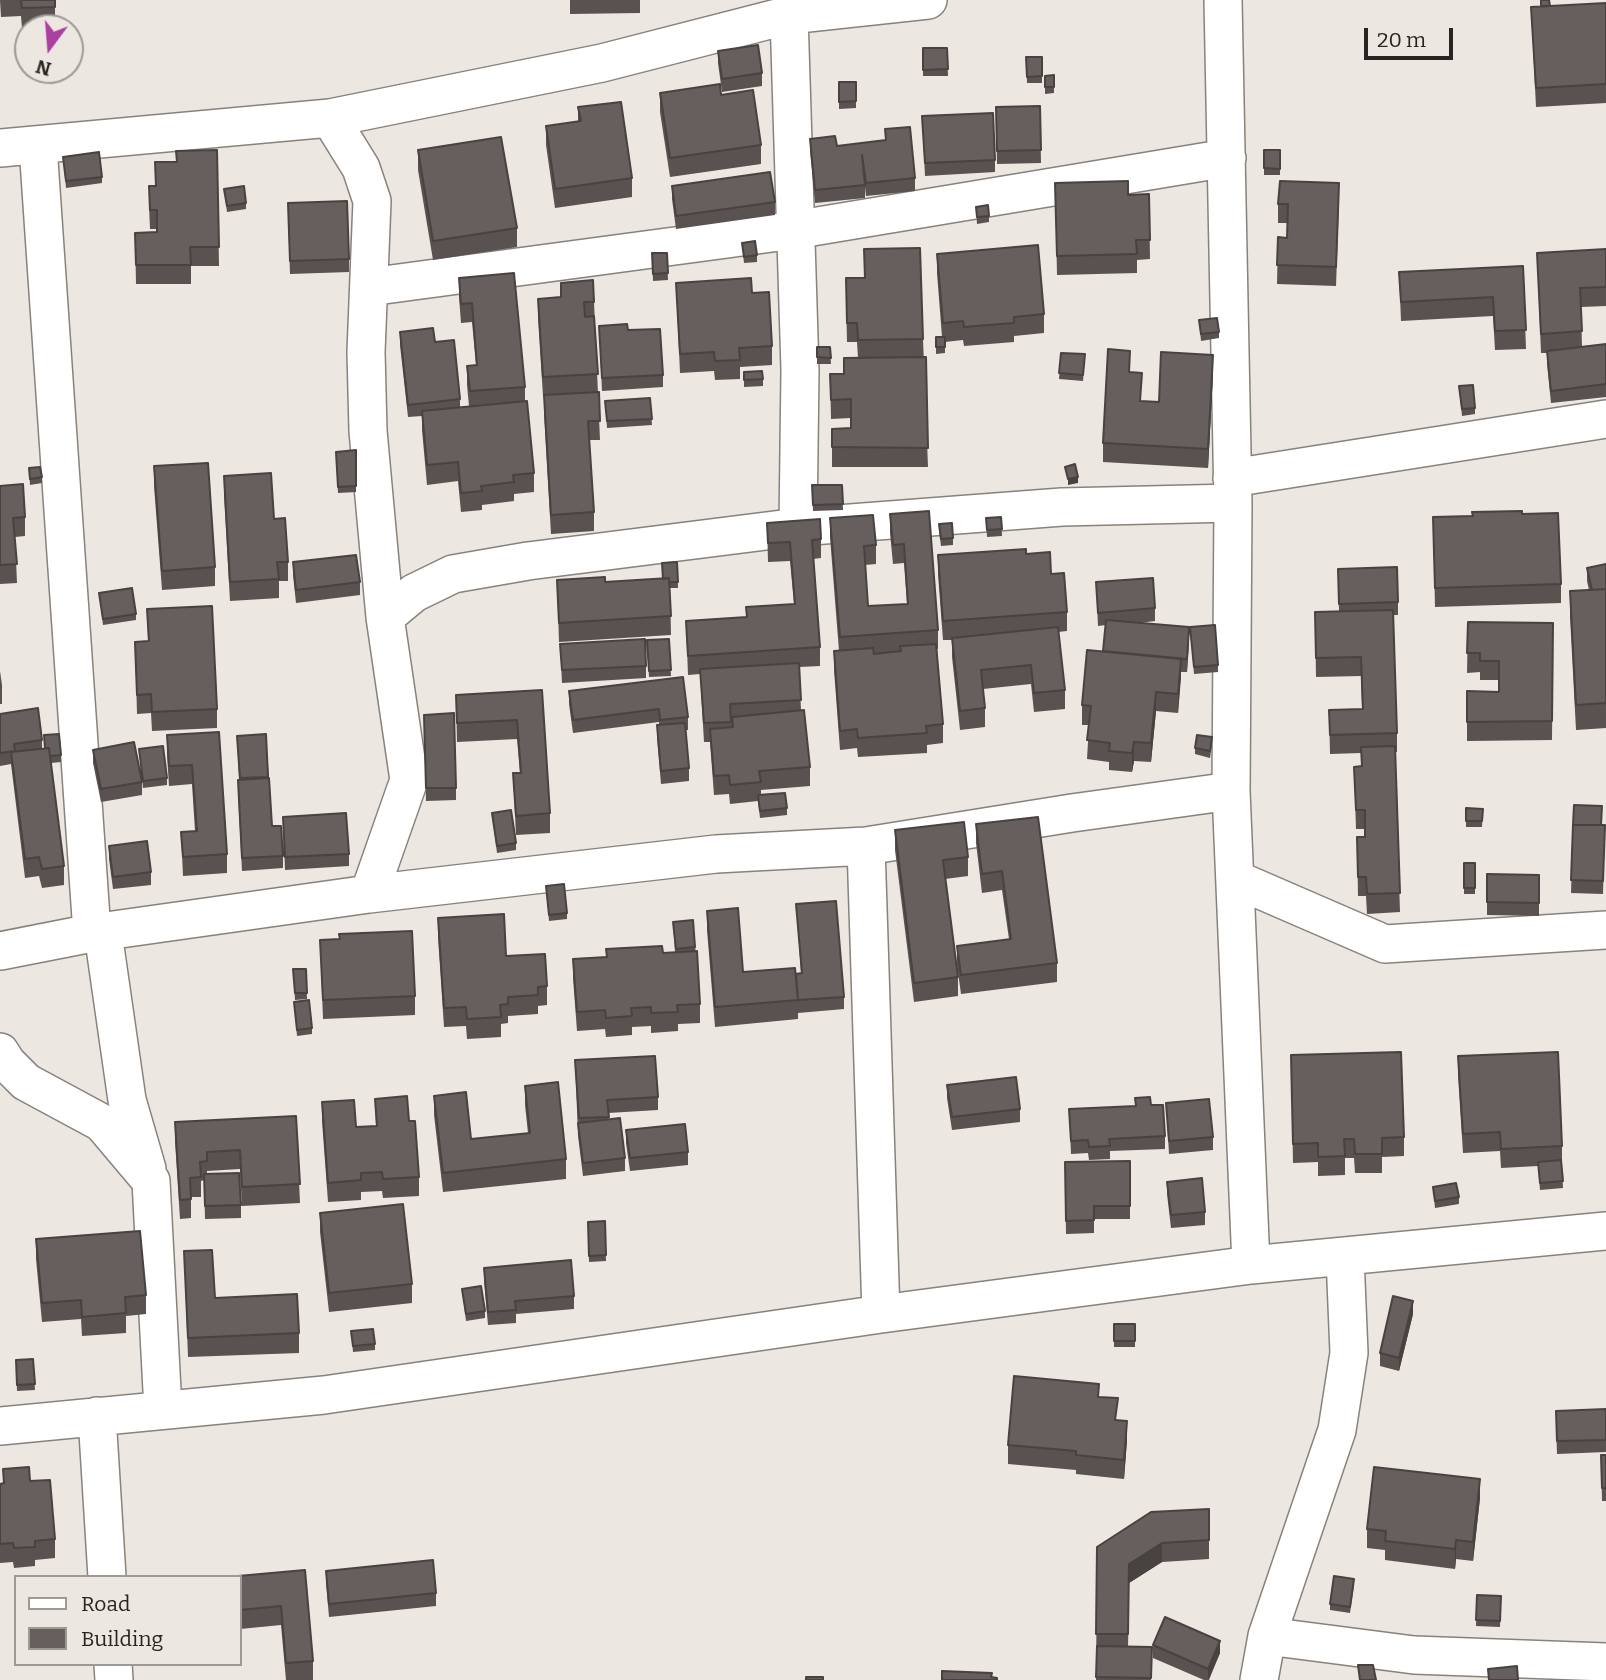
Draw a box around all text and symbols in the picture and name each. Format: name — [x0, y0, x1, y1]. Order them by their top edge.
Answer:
north arrow — [14, 14, 84, 84]
scale bar — [1368, 14, 1457, 58]
text: 20 m — [1377, 27, 1426, 53]
text: N — [33, 55, 54, 81]
legend — [14, 1575, 242, 1666]
text: Road — [81, 1591, 130, 1617]
text: Building — [81, 1626, 163, 1652]

